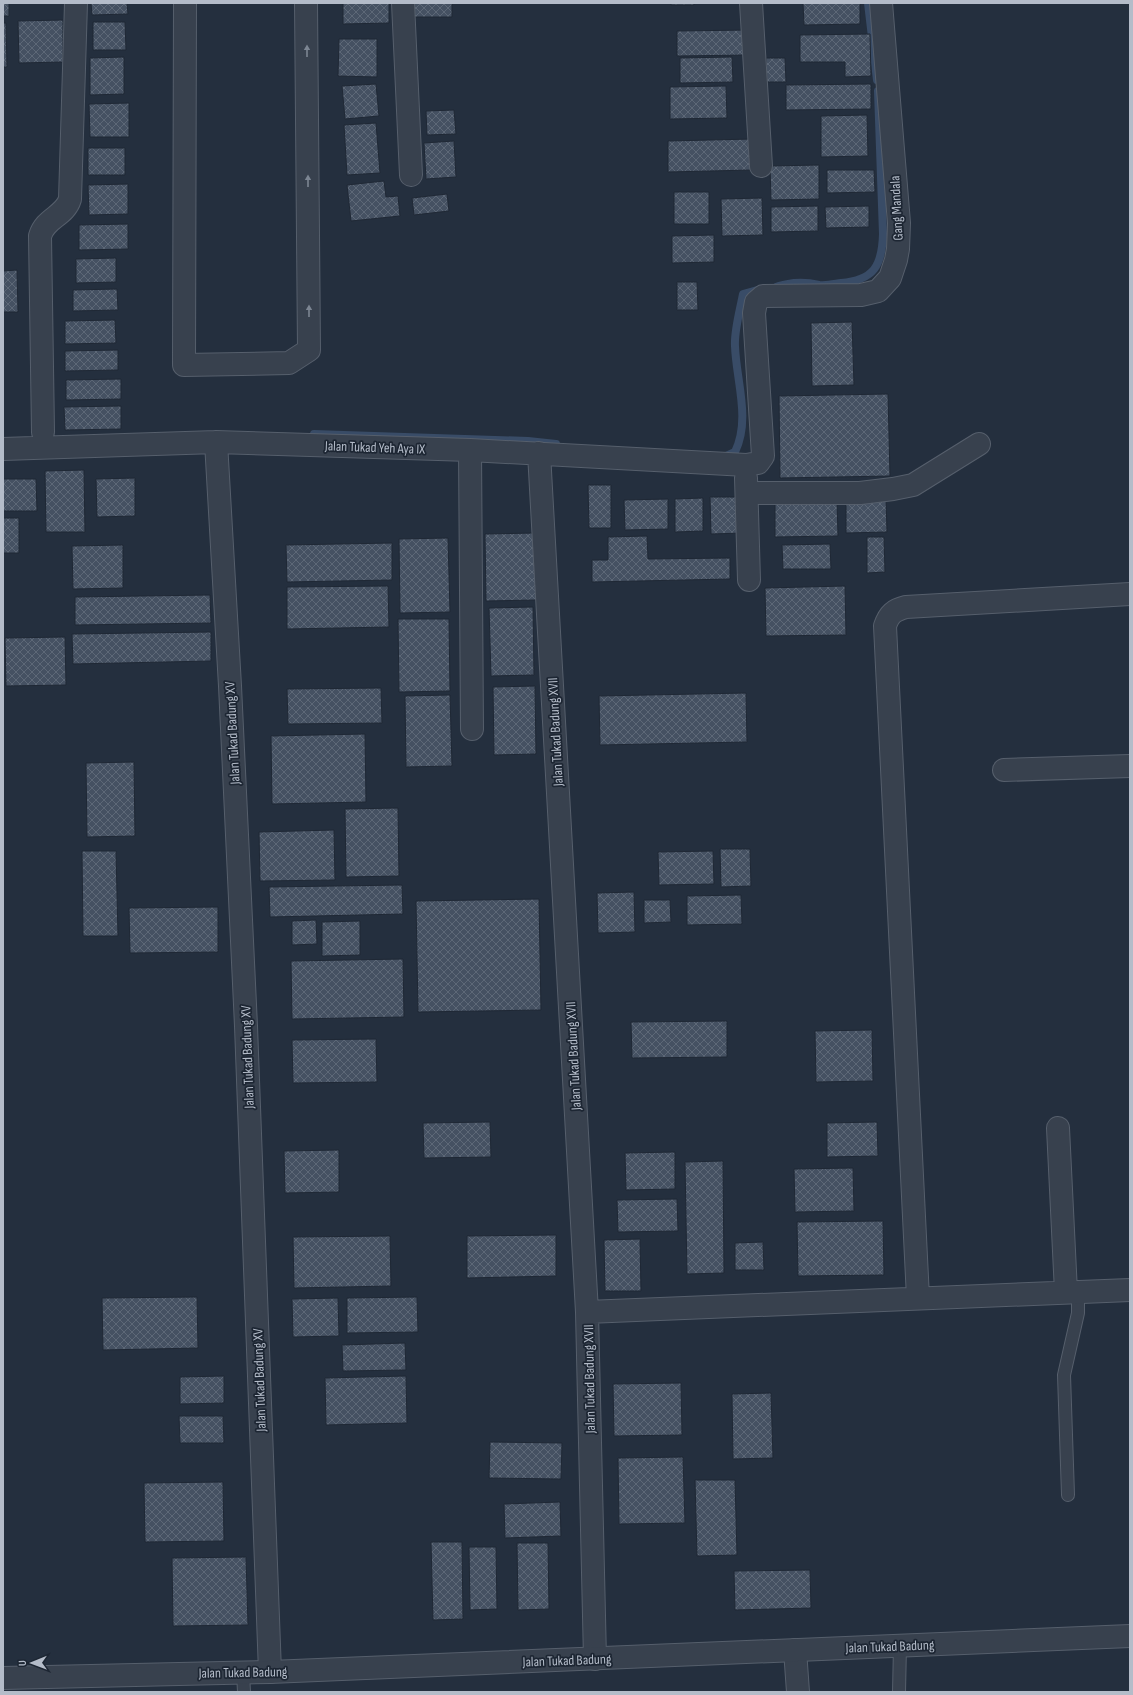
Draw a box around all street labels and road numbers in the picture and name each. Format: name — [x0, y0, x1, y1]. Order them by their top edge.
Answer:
street label: Gang Mandala — [886, 175, 907, 241]
street label: Jalan Tukad Yeh Aya IX — [324, 437, 425, 458]
street label: Jalan Tukad Badung XVII — [544, 677, 567, 788]
street label: Jalan Tukad Badung XV — [221, 680, 244, 786]
street label: Jalan Tukad Badung XVII — [562, 1001, 585, 1112]
street label: Jalan Tukad Badung XV — [237, 1004, 258, 1110]
street label: Jalan Tukad Badung XVII — [580, 1324, 599, 1435]
street label: Jalan Tukad Badung XV — [249, 1327, 270, 1433]
street label: Jalan Tukad Badung — [844, 1636, 935, 1657]
street label: Jalan Tukad Badung — [521, 1650, 612, 1671]
street label: Jalan Tukad Badung — [198, 1663, 288, 1682]

